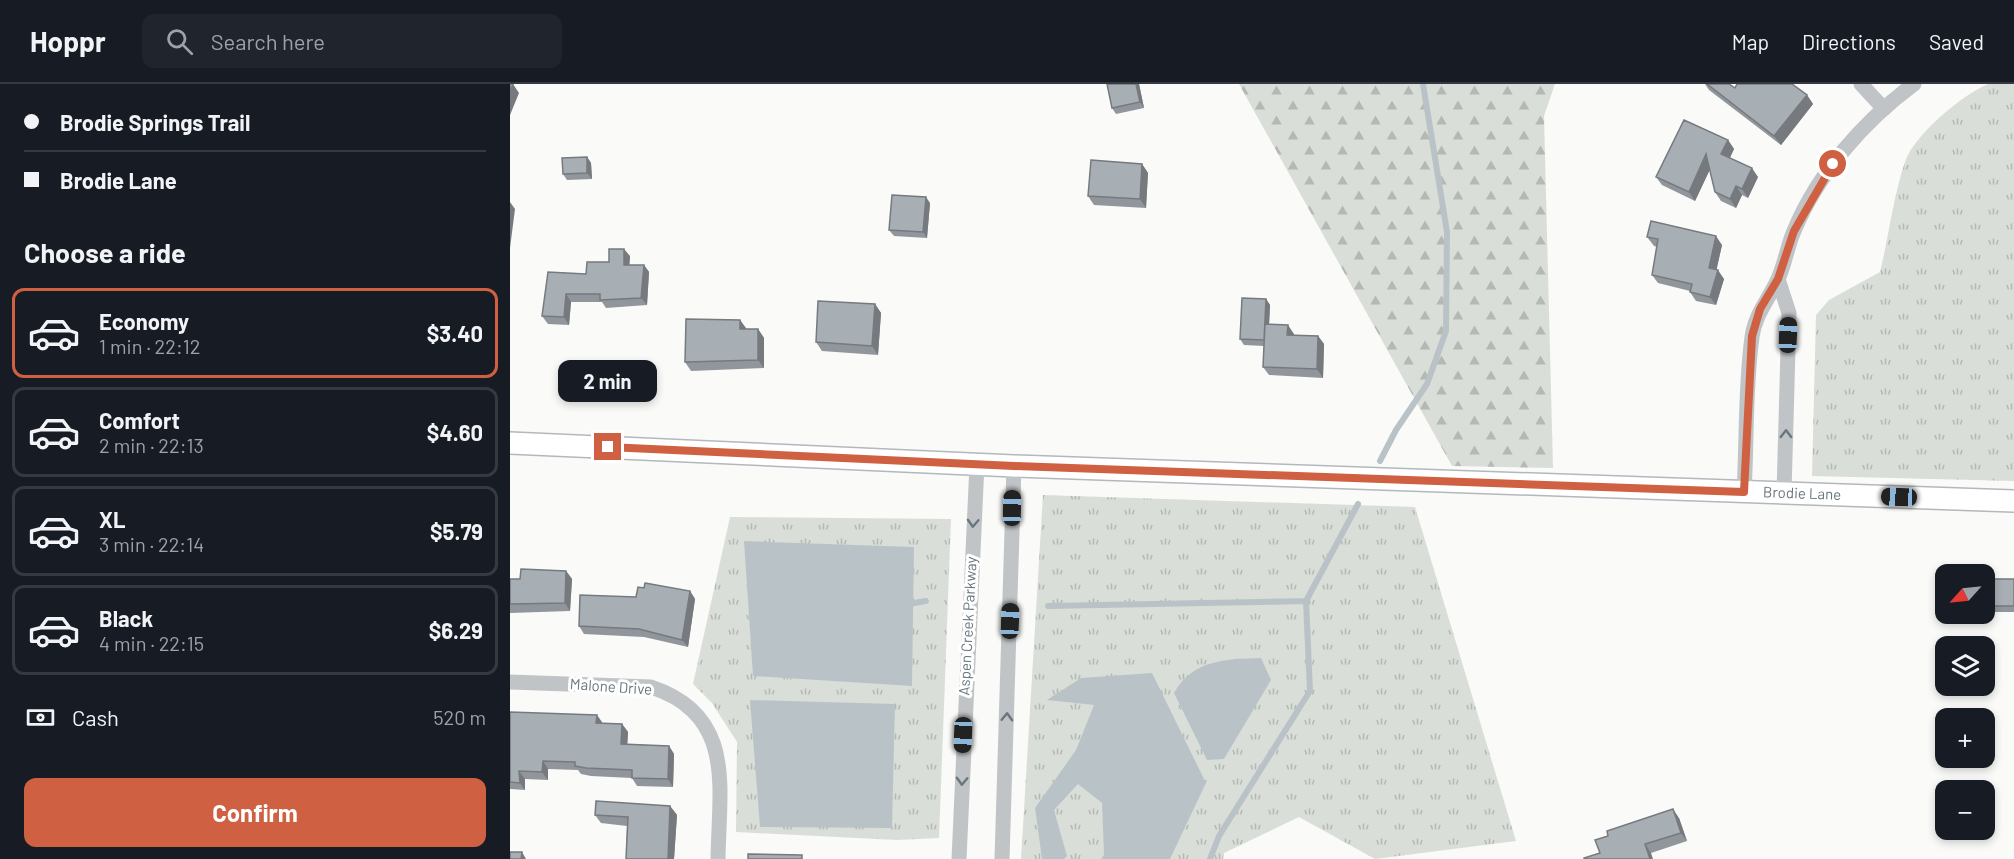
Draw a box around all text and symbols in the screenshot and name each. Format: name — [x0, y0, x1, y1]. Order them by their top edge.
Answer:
search box — [142, 14, 562, 68]
text: Hoppr — [30, 24, 106, 58]
icon: search — [163, 25, 196, 58]
text: Search here — [211, 28, 325, 54]
text: Map — [1732, 29, 1769, 54]
text: Directions — [1802, 29, 1896, 54]
text: Saved — [1929, 29, 1984, 54]
text: Brodie Springs Trail — [60, 109, 250, 135]
route start — [1819, 150, 1846, 177]
text: Brodie Lane — [60, 167, 177, 193]
text: Choose a ride — [24, 236, 186, 268]
icon: car — [27, 306, 81, 360]
text: Economy — [99, 308, 189, 334]
car — [1778, 317, 1798, 353]
text: $3.40 — [427, 320, 483, 346]
text: 1 min · 22:12 — [99, 334, 201, 358]
callout: 2 min — [558, 360, 658, 402]
text: 2 min — [584, 369, 631, 393]
icon: car — [27, 405, 81, 459]
text: Comfort — [99, 407, 180, 433]
text: $4.60 — [427, 419, 483, 445]
one-way arrow — [1779, 430, 1792, 439]
text: 2 min · 22:13 — [99, 433, 204, 457]
route end — [594, 433, 621, 460]
street label: Brodie Lane — [1763, 482, 1841, 503]
car — [1881, 487, 1917, 507]
car — [1003, 490, 1021, 526]
icon: car — [27, 504, 81, 558]
text: XL — [99, 506, 125, 532]
text: $5.79 — [430, 518, 483, 544]
one-way arrow — [967, 518, 980, 527]
text: 3 min · 22:14 — [99, 532, 204, 556]
street label: Aspen Creek Parkway — [954, 556, 980, 696]
north arrow — [1935, 564, 1995, 624]
map controls — [1935, 564, 1995, 840]
icon: car — [27, 603, 81, 657]
car — [1000, 603, 1020, 639]
text: Black — [99, 605, 153, 631]
text: $6.29 — [429, 617, 483, 643]
text: 4 min · 22:15 — [99, 631, 204, 655]
button: layers — [1935, 636, 1995, 696]
street label: Malone Drive — [569, 674, 653, 698]
icon: cash — [24, 701, 57, 734]
text: Cash — [72, 704, 119, 730]
text: 520 m — [433, 705, 486, 729]
button: + — [1935, 708, 1995, 768]
one-way arrow — [1000, 712, 1013, 721]
car — [953, 717, 973, 753]
one-way arrow — [955, 776, 968, 785]
button: Confirm — [24, 778, 486, 847]
button: − — [1935, 780, 1995, 840]

